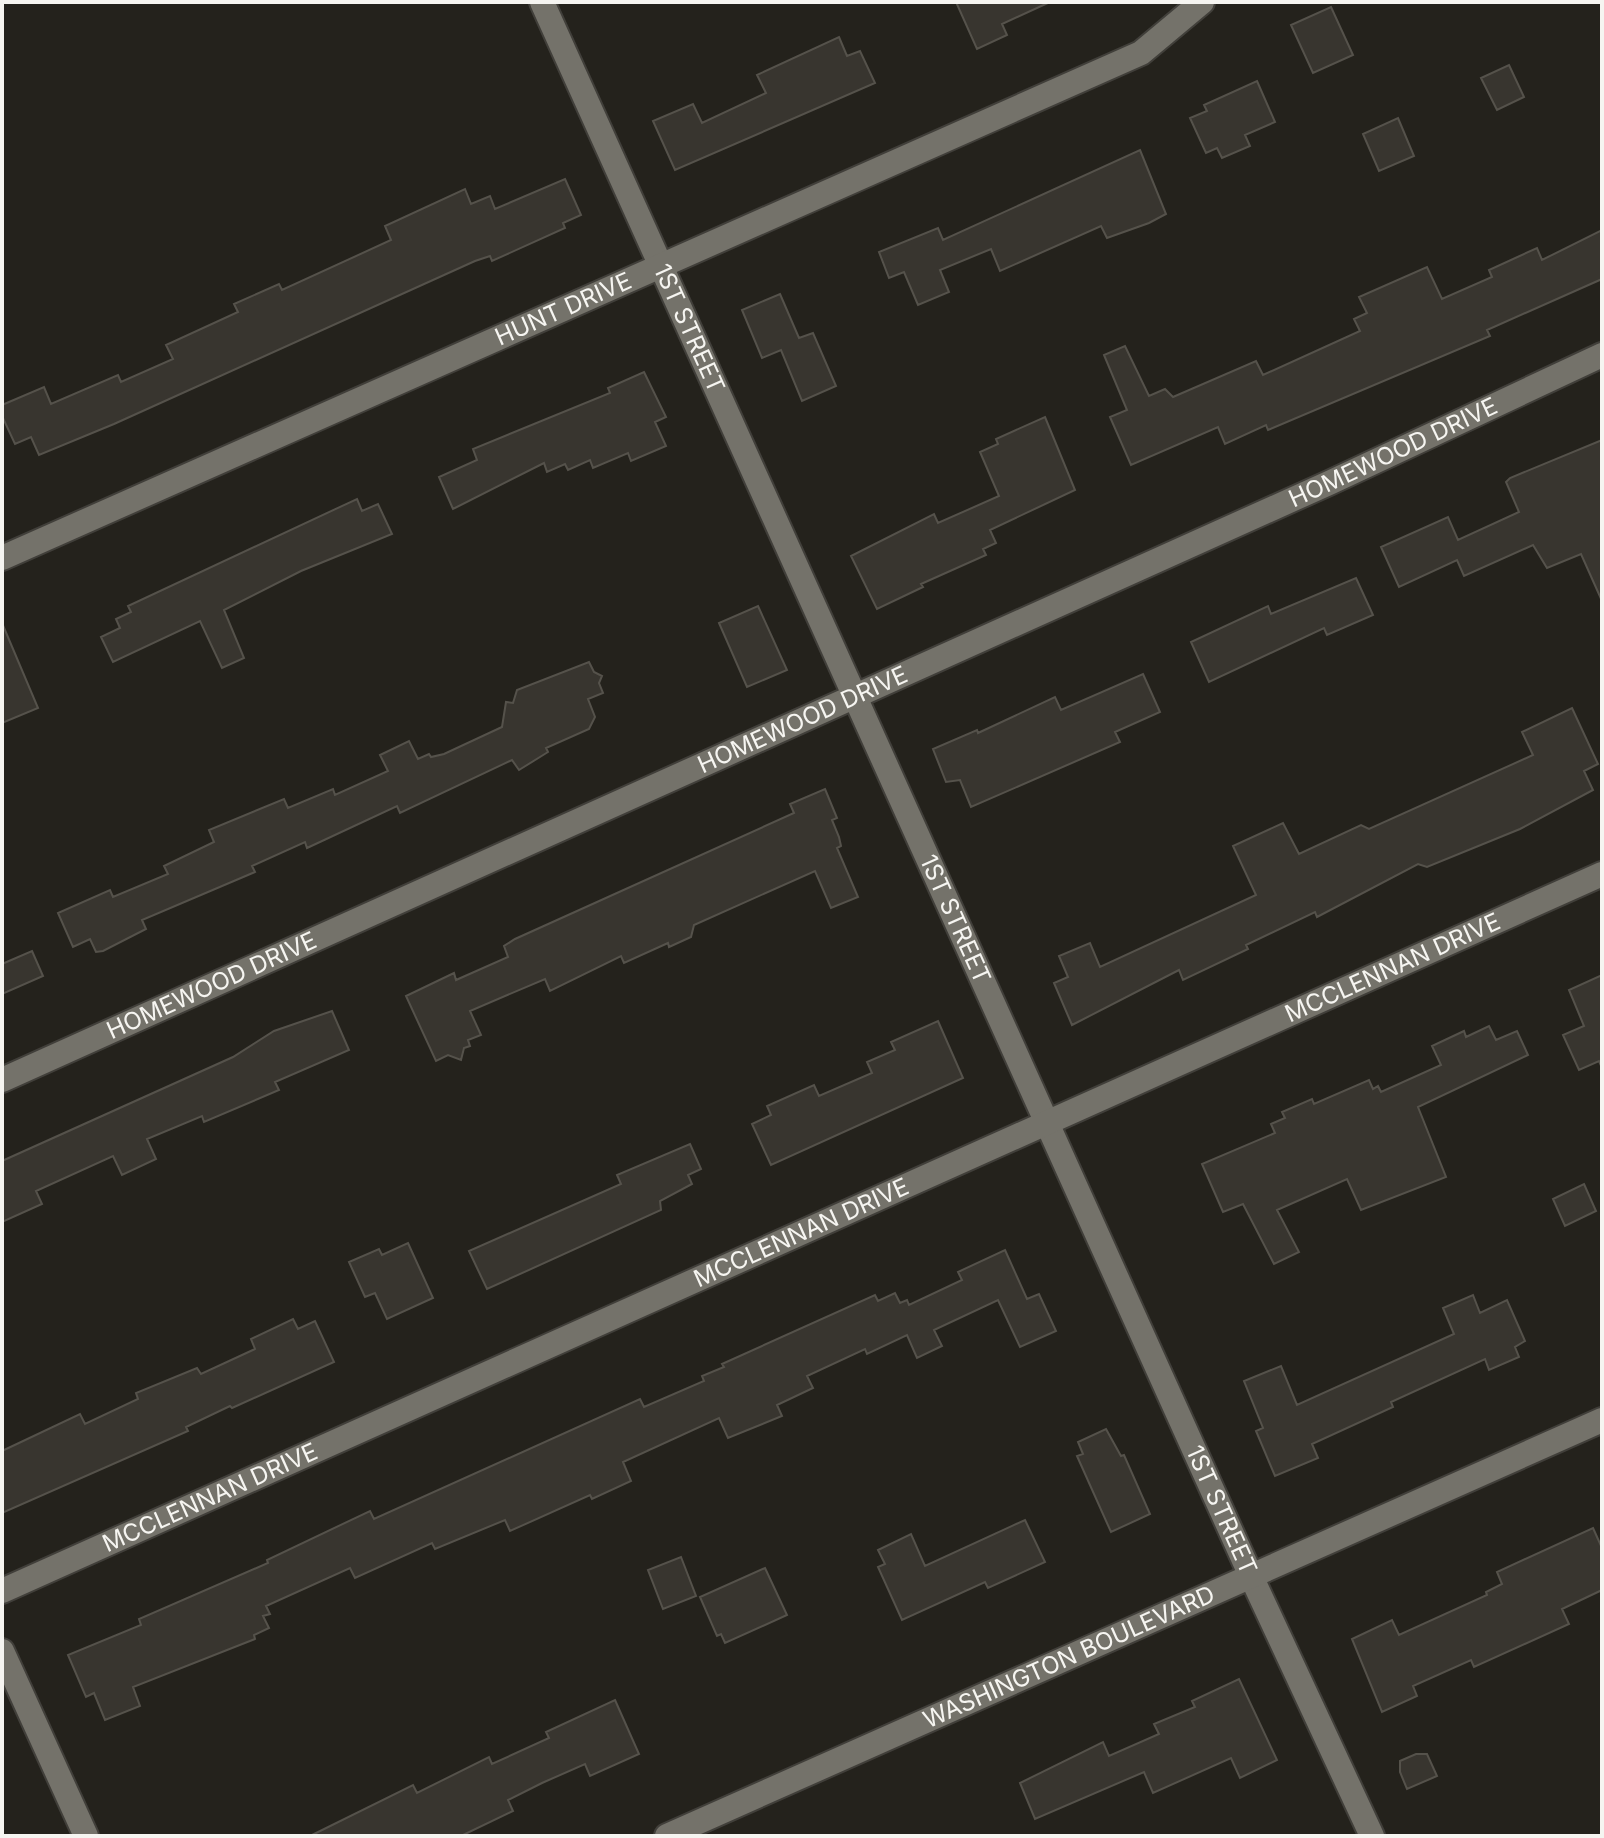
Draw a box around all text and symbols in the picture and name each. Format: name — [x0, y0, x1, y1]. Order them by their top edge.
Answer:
street label: 1ST STREET — [648, 259, 731, 397]
street label: HUNT DRIVE — [490, 266, 636, 352]
street label: HOMEWOOD DRIVE — [1284, 391, 1502, 513]
street label: HOMEWOOD DRIVE — [693, 660, 912, 779]
street label: 1ST STREET — [914, 850, 997, 988]
street label: MCCLENNAN DRIVE — [1280, 907, 1505, 1028]
street label: HOMEWOOD DRIVE — [102, 925, 321, 1045]
street label: MCCLENNAN DRIVE — [689, 1172, 913, 1293]
street label: MCCLENNAN DRIVE — [98, 1437, 322, 1558]
street label: 1ST STREET — [1180, 1441, 1263, 1579]
street label: WASHINGTON BOULEVARD — [919, 1579, 1219, 1734]

